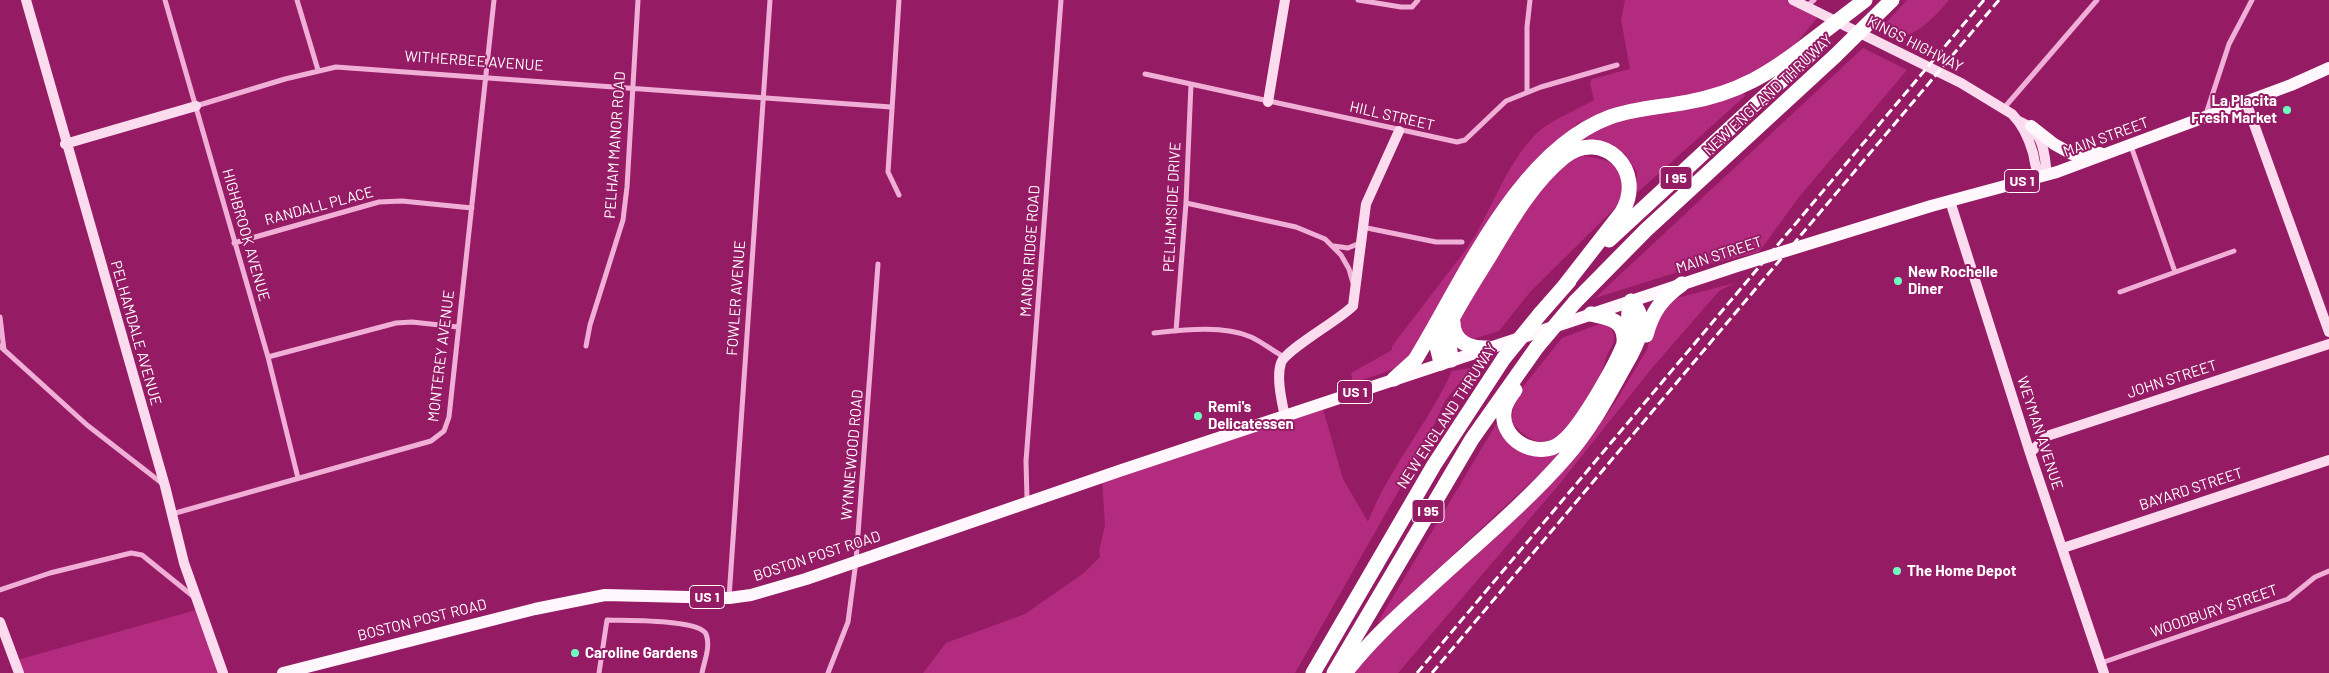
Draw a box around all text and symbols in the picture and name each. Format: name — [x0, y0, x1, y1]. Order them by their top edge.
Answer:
street label: KINGS HIGHWAY — [1864, 12, 1966, 76]
street label: NEW ENGLAND THRUWAY — [1700, 31, 1836, 159]
street label: WITHERBEE AVENUE — [404, 47, 544, 75]
street label: PELHAM MANOR ROAD — [601, 71, 629, 219]
place label: La Placita Fresh Market — [2191, 92, 2277, 127]
street label: HILL STREET — [1348, 97, 1436, 135]
marker: La Placita Fresh Market — [2281, 104, 2293, 116]
street label: MAIN STREET — [2061, 113, 2151, 161]
street label: PELHAMSIDE DRIVE — [1160, 141, 1184, 273]
street label: HIGHBROOK AVENUE — [218, 167, 274, 303]
road number: I 95 — [1660, 167, 1692, 190]
road number: US 1 — [2004, 170, 2040, 192]
street label: RANDALL PLACE — [263, 183, 375, 229]
street label: MANOR RIDGE ROAD — [1016, 185, 1044, 317]
street label: MAIN STREET — [1674, 233, 1764, 277]
street label: FOWLER AVENUE — [723, 240, 749, 356]
street label: PELHAMDALE AVENUE — [107, 258, 165, 408]
place label: New Rochelle Diner — [1908, 263, 1998, 298]
marker: New Rochelle Diner — [1892, 275, 1904, 287]
street label: MONTEREY AVENUE — [424, 289, 458, 423]
street label: NEW ENGLAND THRUWAY — [1393, 340, 1501, 492]
street label: JOHN STREET — [2125, 356, 2219, 402]
street label: WEYMAN AVENUE — [2013, 374, 2067, 492]
road number: US 1 — [1338, 381, 1372, 404]
street label: WYNNEWOOD ROAD — [837, 389, 867, 521]
place label: Remi's Delicatessen — [1208, 398, 1294, 433]
marker: Remi's Delicatessen — [1192, 410, 1204, 422]
street label: BAYARD STREET — [2137, 464, 2245, 514]
road number: I 95 — [1412, 500, 1444, 522]
street label: BOSTON POST ROAD — [751, 527, 883, 585]
place label: The Home Depot — [1907, 562, 2016, 580]
marker: The Home Depot — [1891, 565, 1903, 577]
street label: WOODBURY STREET — [2148, 581, 2280, 641]
road number: US 1 — [690, 586, 724, 608]
street label: BOSTON POST ROAD — [356, 595, 488, 645]
place label: Caroline Gardens — [585, 644, 698, 662]
marker: Caroline Gardens — [569, 647, 581, 659]

